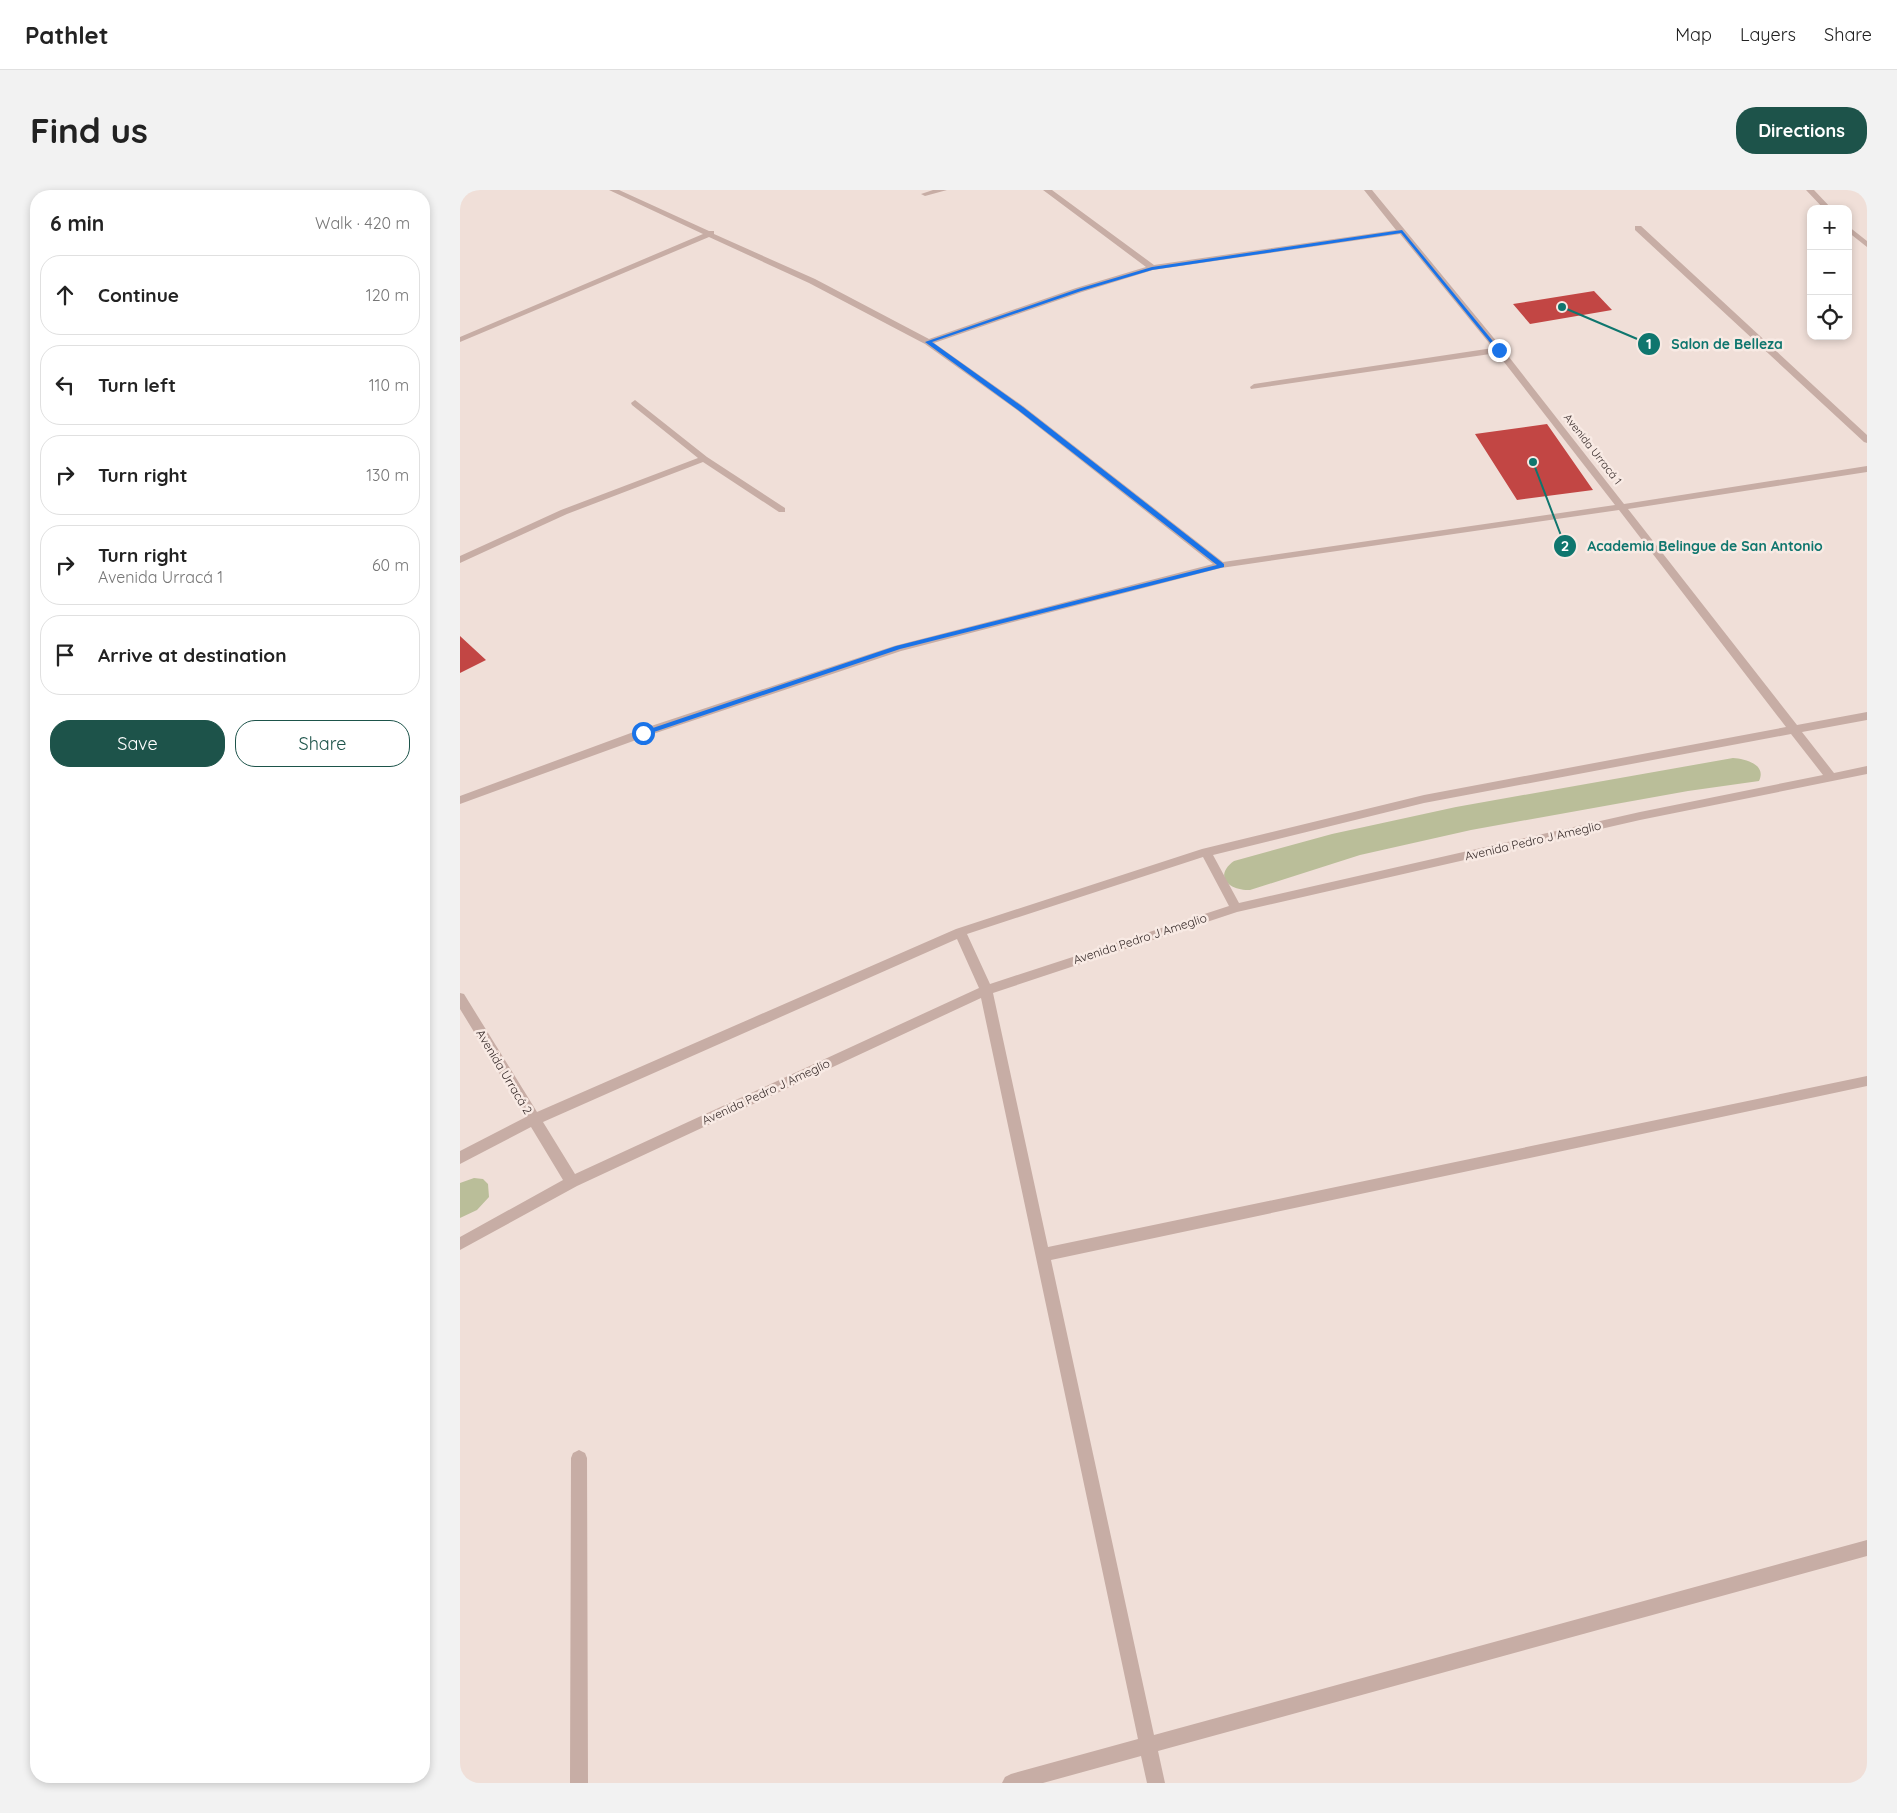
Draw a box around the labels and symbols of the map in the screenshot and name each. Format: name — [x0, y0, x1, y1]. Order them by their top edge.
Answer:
callout: Salon de Belleza — [1637, 330, 1793, 359]
text: 1 — [1646, 334, 1652, 353]
text: Salon de Belleza — [1671, 335, 1783, 353]
route end — [1488, 339, 1511, 362]
street label: Avenida Urracá 1 — [1561, 411, 1625, 487]
callout: Academia Belingue de San Antonio — [1552, 532, 1833, 561]
text: 2 — [1561, 536, 1569, 555]
text: Academia Belingue de San Antonio — [1587, 537, 1823, 555]
route start — [632, 722, 655, 745]
street label: Avenida Pedro J Ameglio — [1463, 818, 1602, 864]
street label: Avenida Pedro J Ameglio — [1071, 910, 1208, 967]
street label: Avenida Urracá 2 — [473, 1027, 536, 1117]
street label: Avenida Pedro J Ameglio — [699, 1055, 832, 1128]

